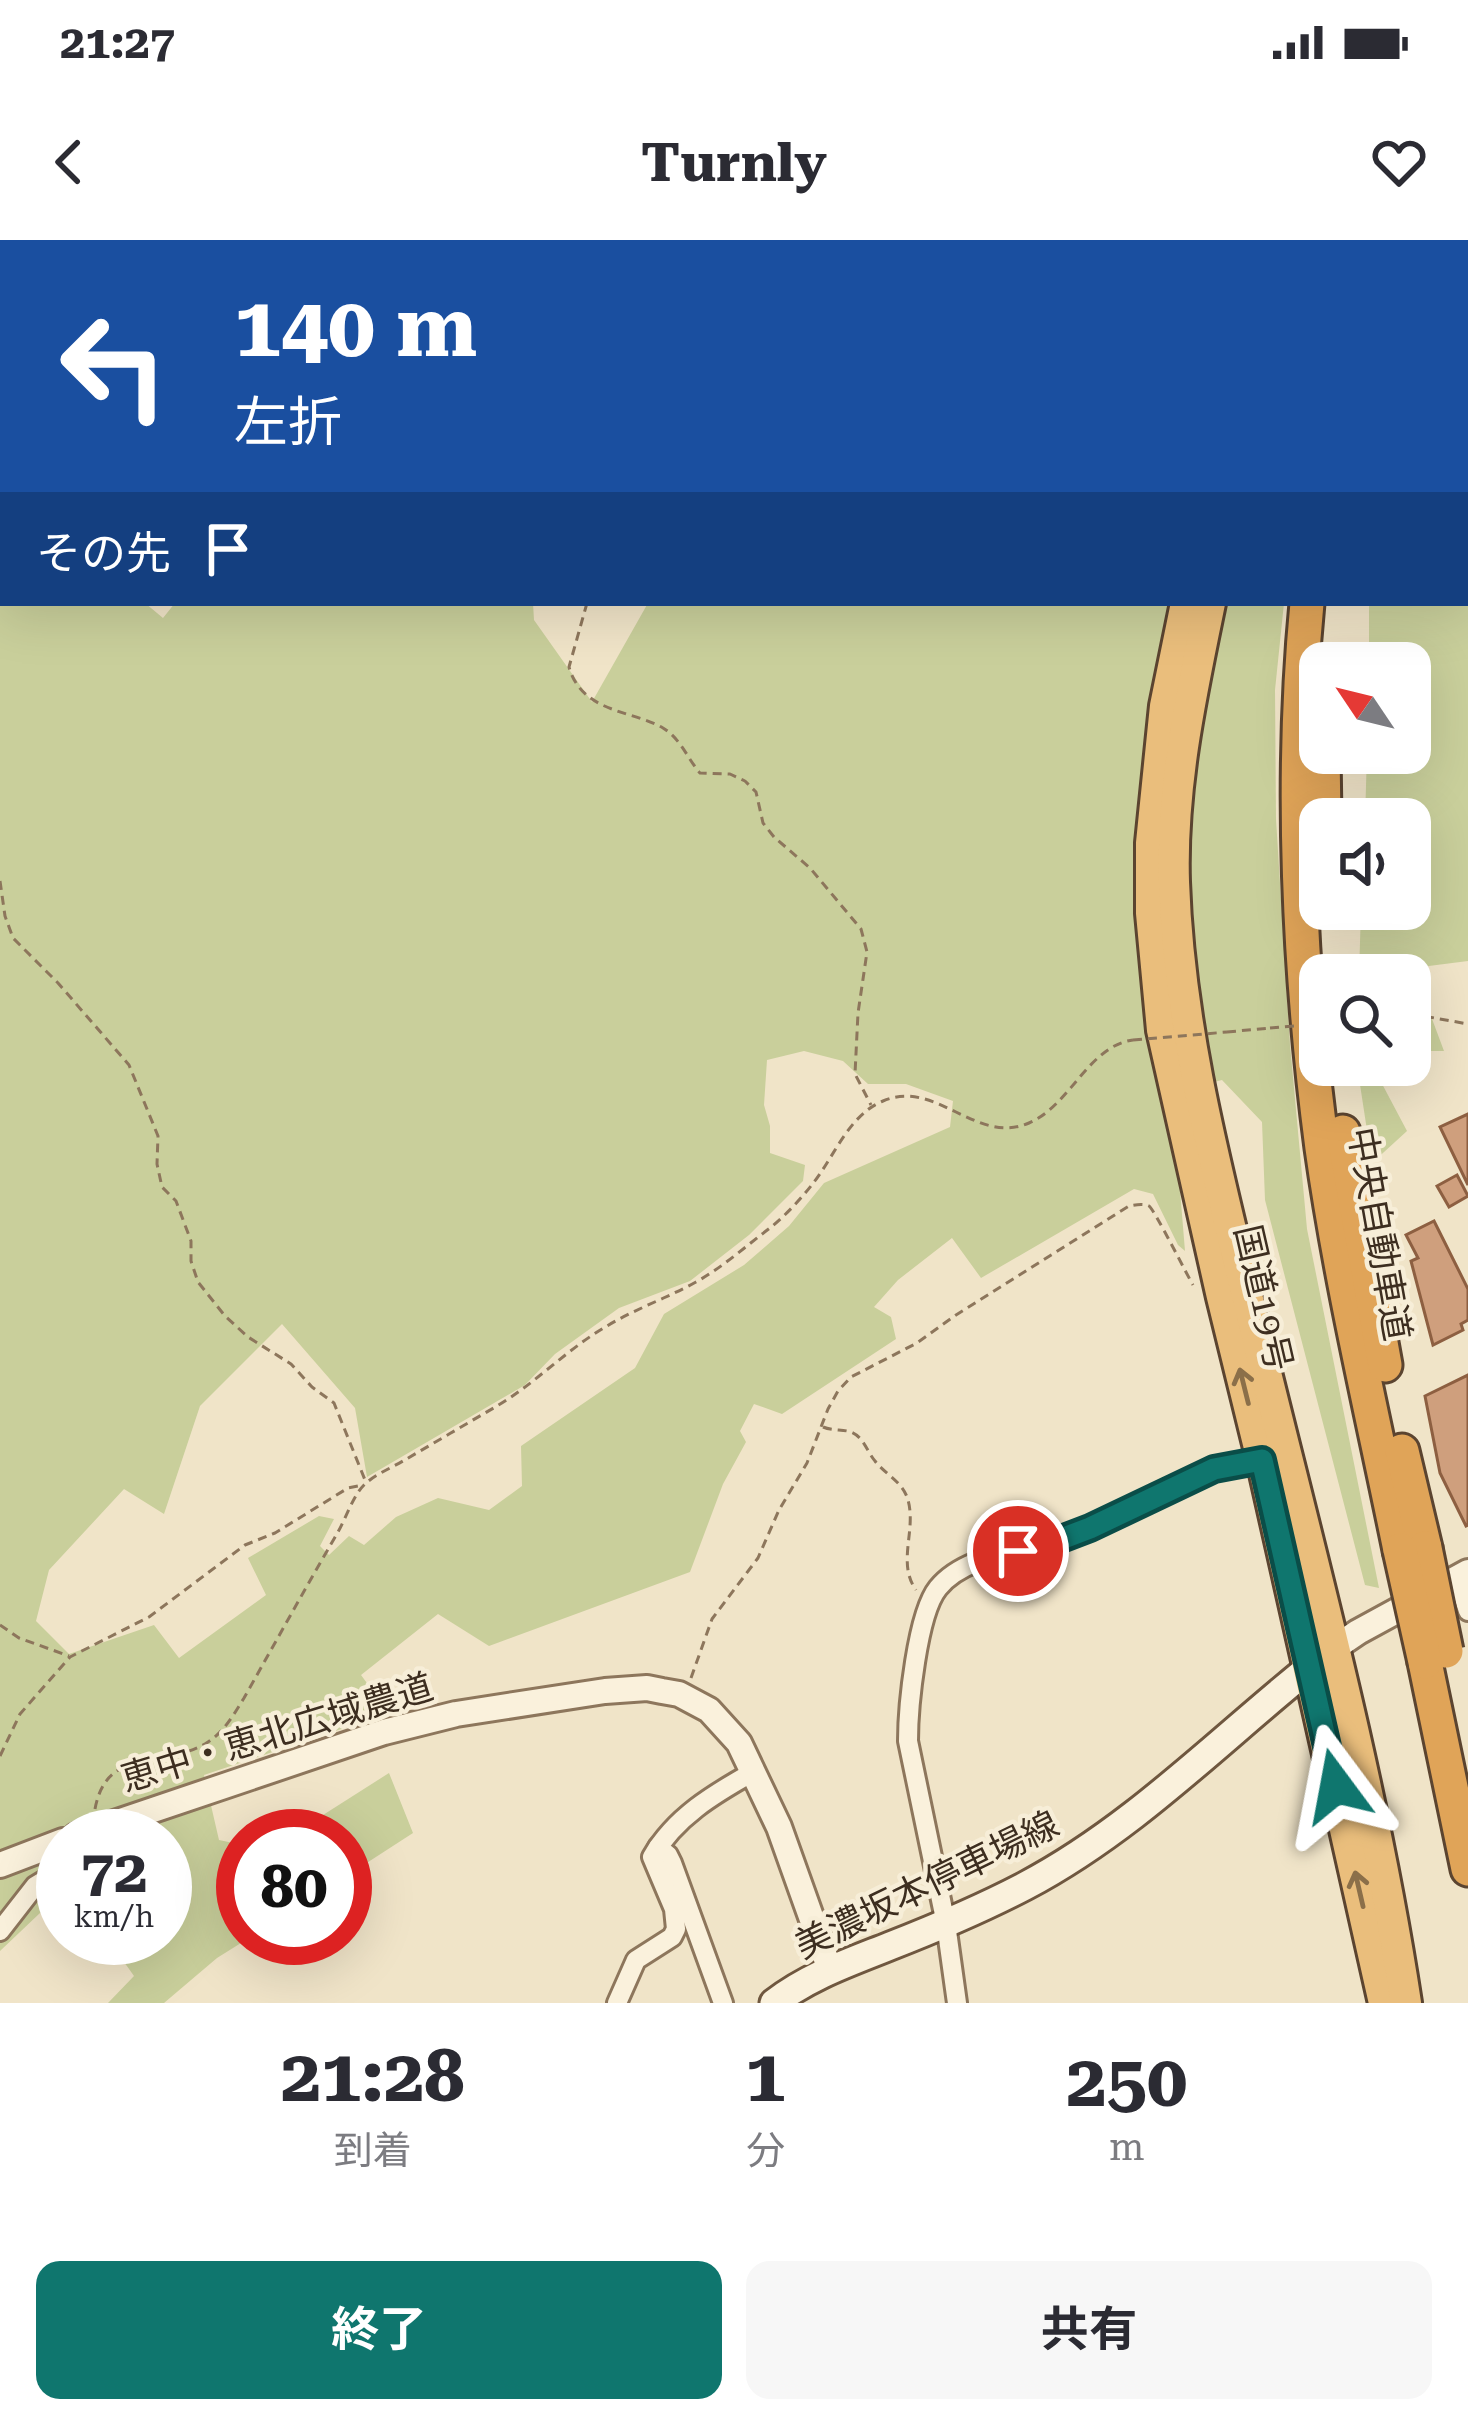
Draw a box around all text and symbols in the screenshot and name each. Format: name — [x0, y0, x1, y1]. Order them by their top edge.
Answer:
text: 21:27 — [60, 16, 175, 69]
icon: back — [36, 129, 102, 195]
icon: heart — [1366, 129, 1432, 195]
text: Turnly — [641, 131, 827, 194]
text: 140 m — [234, 278, 477, 376]
icon: left — [36, 288, 192, 444]
text: 左折 — [234, 391, 342, 454]
icon: arrive — [195, 516, 261, 582]
text: その先 — [36, 527, 171, 580]
north arrow — [1299, 642, 1431, 774]
map controls — [1299, 642, 1431, 1086]
button: sound — [1299, 798, 1431, 930]
button: search — [1299, 954, 1431, 1086]
street label: 中央自動車道 — [1340, 1124, 1418, 1344]
street label: 国道19号 — [1226, 1221, 1300, 1375]
one-way arrow — [1232, 1367, 1254, 1405]
pin — [967, 1500, 1069, 1602]
icon: arrive — [985, 1518, 1051, 1584]
street label: 恵中・恵北広域農道 — [116, 1666, 438, 1800]
position arrow — [1273, 1723, 1399, 1849]
street label: 美濃坂本停車場線 — [788, 1803, 1066, 1967]
speed limit sign: 80 — [216, 1809, 372, 1965]
text: 72 — [80, 1836, 148, 1907]
one-way arrow — [1347, 1870, 1370, 1908]
text: km/h — [74, 1899, 154, 1934]
text: 21:28 — [281, 2034, 465, 2119]
text: 1 — [745, 2034, 786, 2119]
text: 250 — [1066, 2039, 1187, 2124]
text: m — [1109, 2124, 1145, 2170]
text: 到着 — [334, 2128, 412, 2174]
text: 分 — [746, 2128, 785, 2174]
button: 終了 — [36, 2261, 722, 2399]
button: 共有 — [746, 2261, 1432, 2399]

